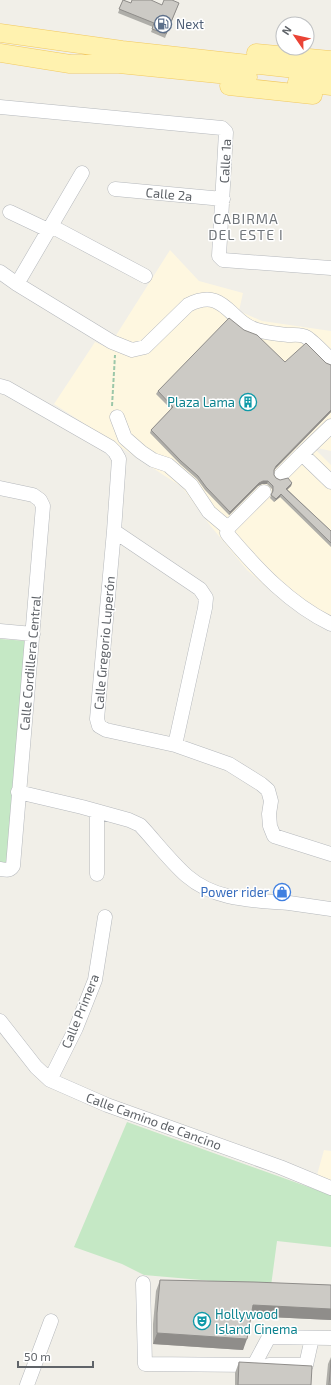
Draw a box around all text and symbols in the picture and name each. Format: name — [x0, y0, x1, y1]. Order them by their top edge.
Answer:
fuel station icon: Next — [153, 14, 173, 34]
place label: Next — [176, 16, 204, 32]
north arrow — [275, 16, 315, 56]
text: N — [279, 23, 294, 37]
street label: Calle 1a — [216, 138, 234, 184]
street label: Calle 2a — [145, 184, 193, 204]
district label: CABIRMA DEL ESTE I — [208, 210, 284, 243]
building icon: Plaza Lama — [238, 392, 258, 412]
place label: Plaza Lama — [167, 394, 235, 410]
street label: Calle Gregorio Luperón — [90, 575, 118, 711]
street label: Calle Cordillera Central — [16, 595, 44, 731]
shop icon: Power rider — [272, 882, 292, 902]
place label: Power rider — [200, 884, 269, 900]
street label: Calle Primera — [58, 971, 102, 1051]
street label: Calle Camino de Cancino — [84, 1089, 224, 1153]
place label: Hollywood Island Cinema — [215, 1306, 298, 1337]
theatre icon: Hollywood Island Cinema — [192, 1311, 212, 1331]
scale bar — [18, 1343, 93, 1369]
text: 50 m — [24, 1349, 51, 1363]

